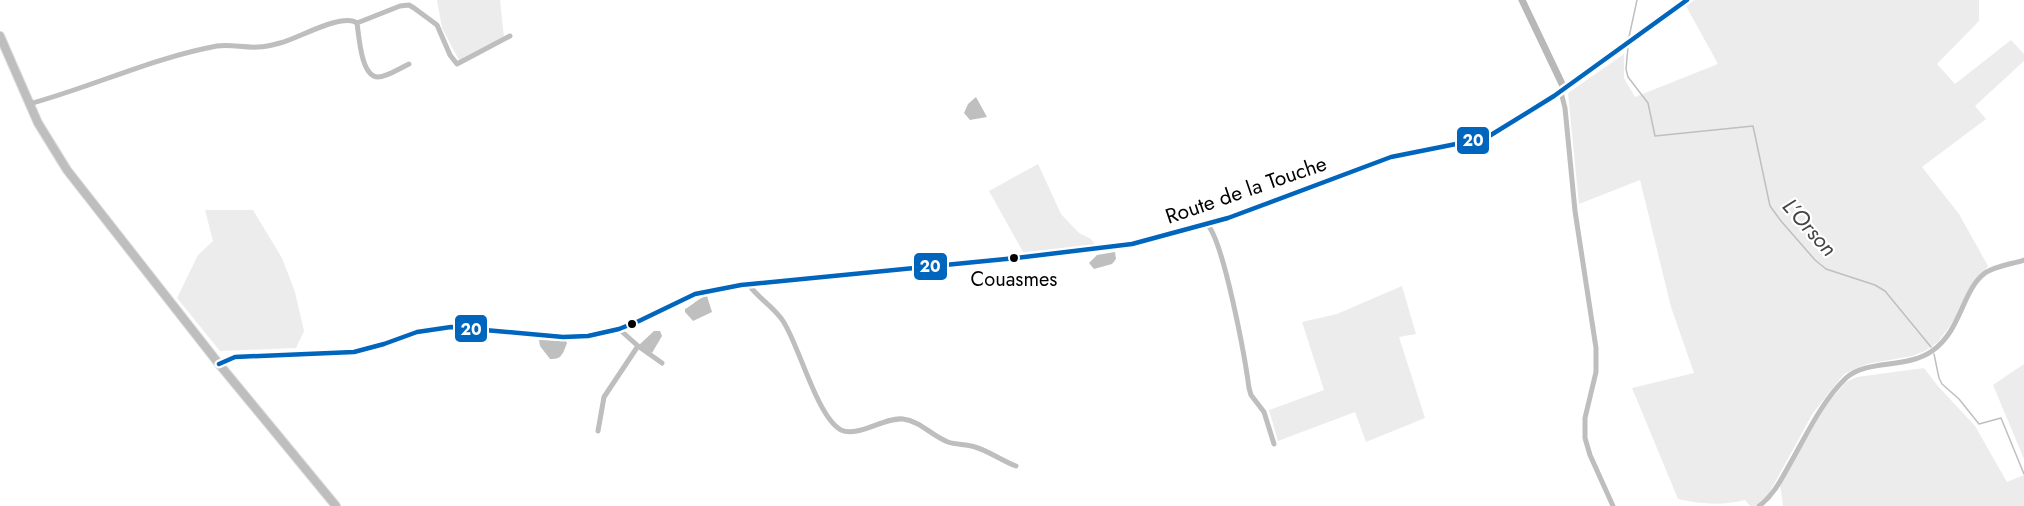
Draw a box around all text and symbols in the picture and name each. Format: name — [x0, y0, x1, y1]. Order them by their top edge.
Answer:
line badge: 20 — [1456, 126, 1490, 155]
text: 20 — [1462, 129, 1484, 152]
street label: Route de la Touche — [1161, 148, 1331, 232]
water label: L’Orson — [1775, 191, 1845, 263]
line badge: 20 — [913, 252, 948, 281]
marker: Couasmes — [1008, 252, 1020, 264]
text: 20 — [919, 255, 941, 278]
place label: Couasmes — [971, 265, 1057, 294]
line badge: 20 — [454, 314, 488, 343]
text: 20 — [460, 318, 482, 341]
unlabelled marker — [626, 318, 638, 330]

